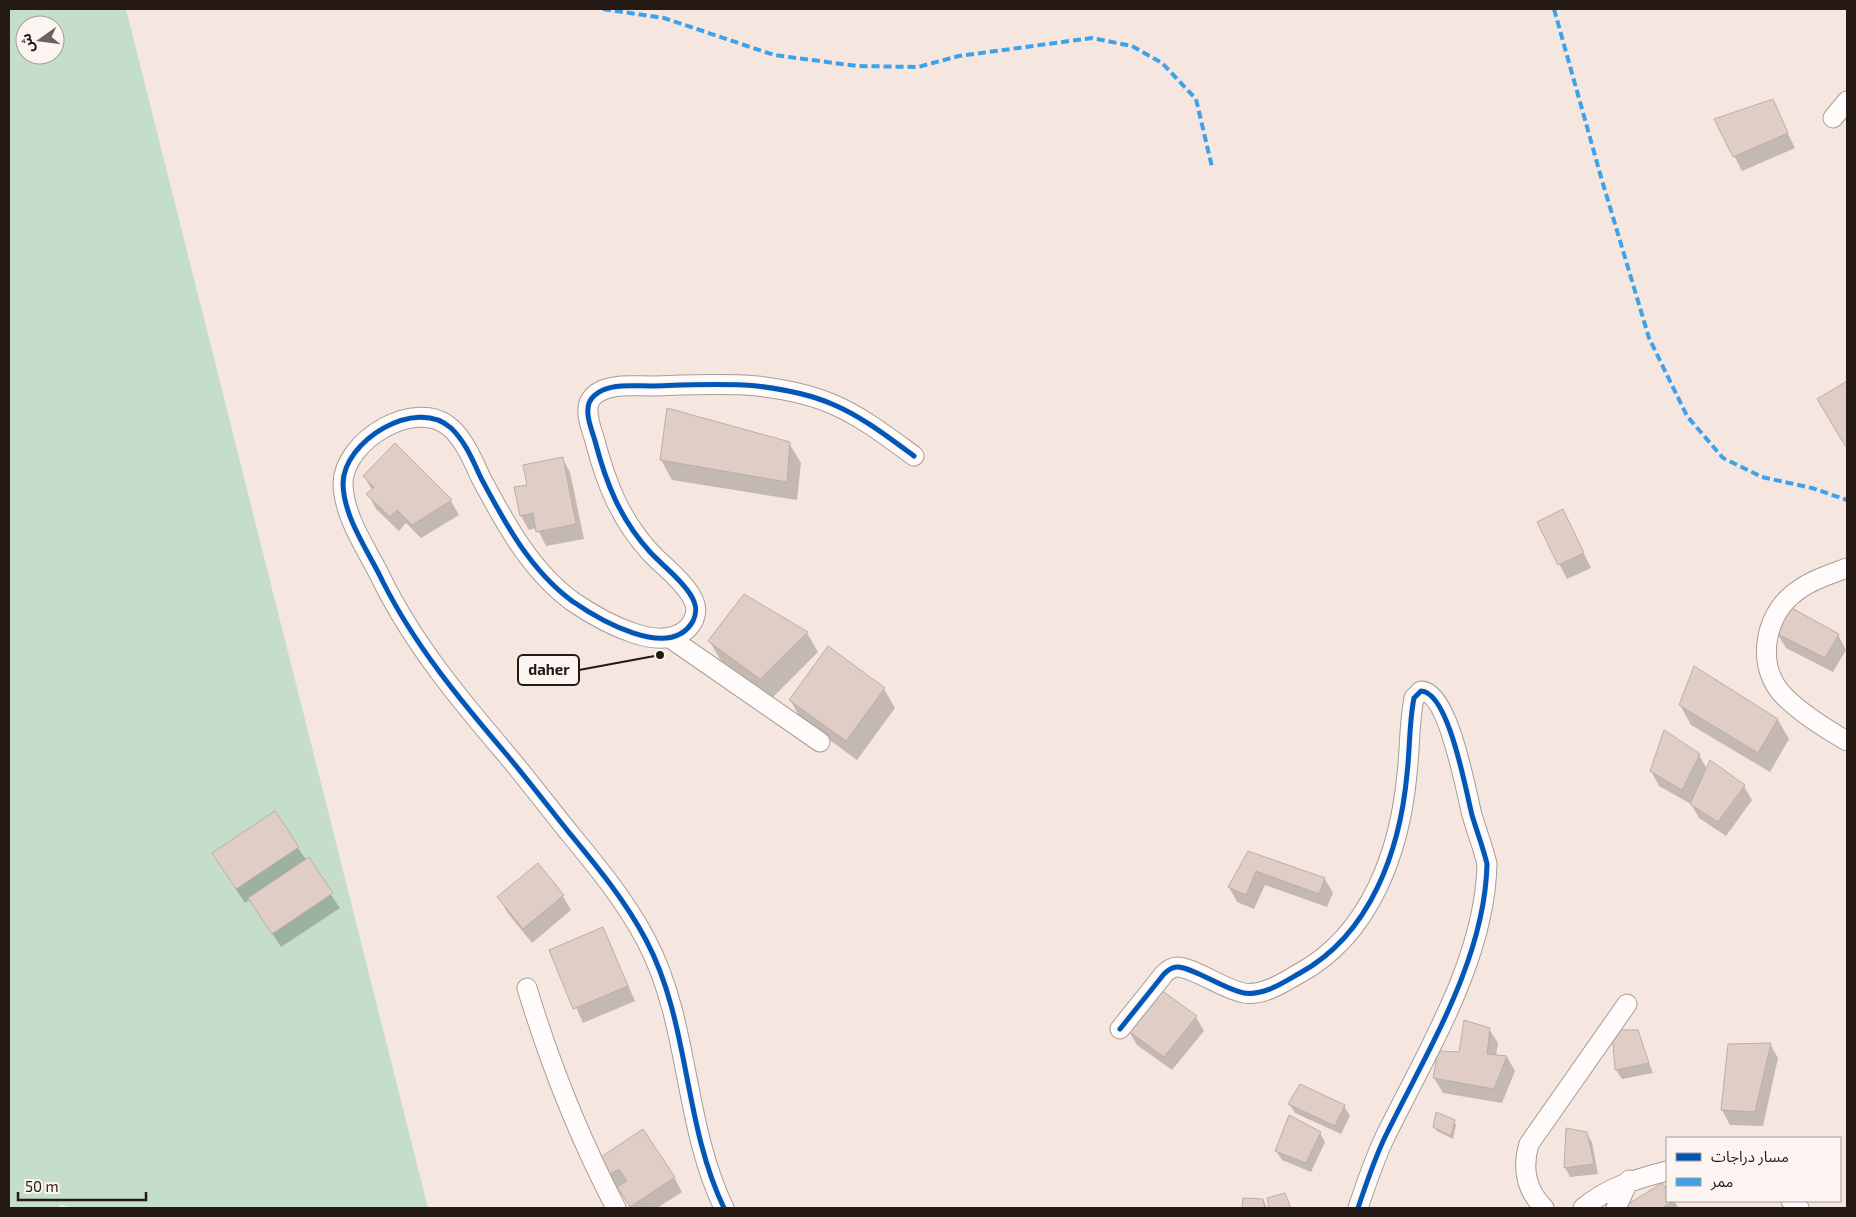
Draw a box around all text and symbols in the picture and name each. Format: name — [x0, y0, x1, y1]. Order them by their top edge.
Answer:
north arrow — [15, 15, 65, 65]
text: ش — [16, 32, 37, 55]
callout: daher — [518, 655, 579, 685]
text: daher — [528, 660, 570, 678]
legend — [1666, 1137, 1841, 1202]
text: مسار دراجات — [1711, 1147, 1789, 1166]
scale bar — [18, 1170, 145, 1202]
text: ممر — [1710, 1172, 1734, 1191]
text: 50 m — [25, 1177, 59, 1195]

